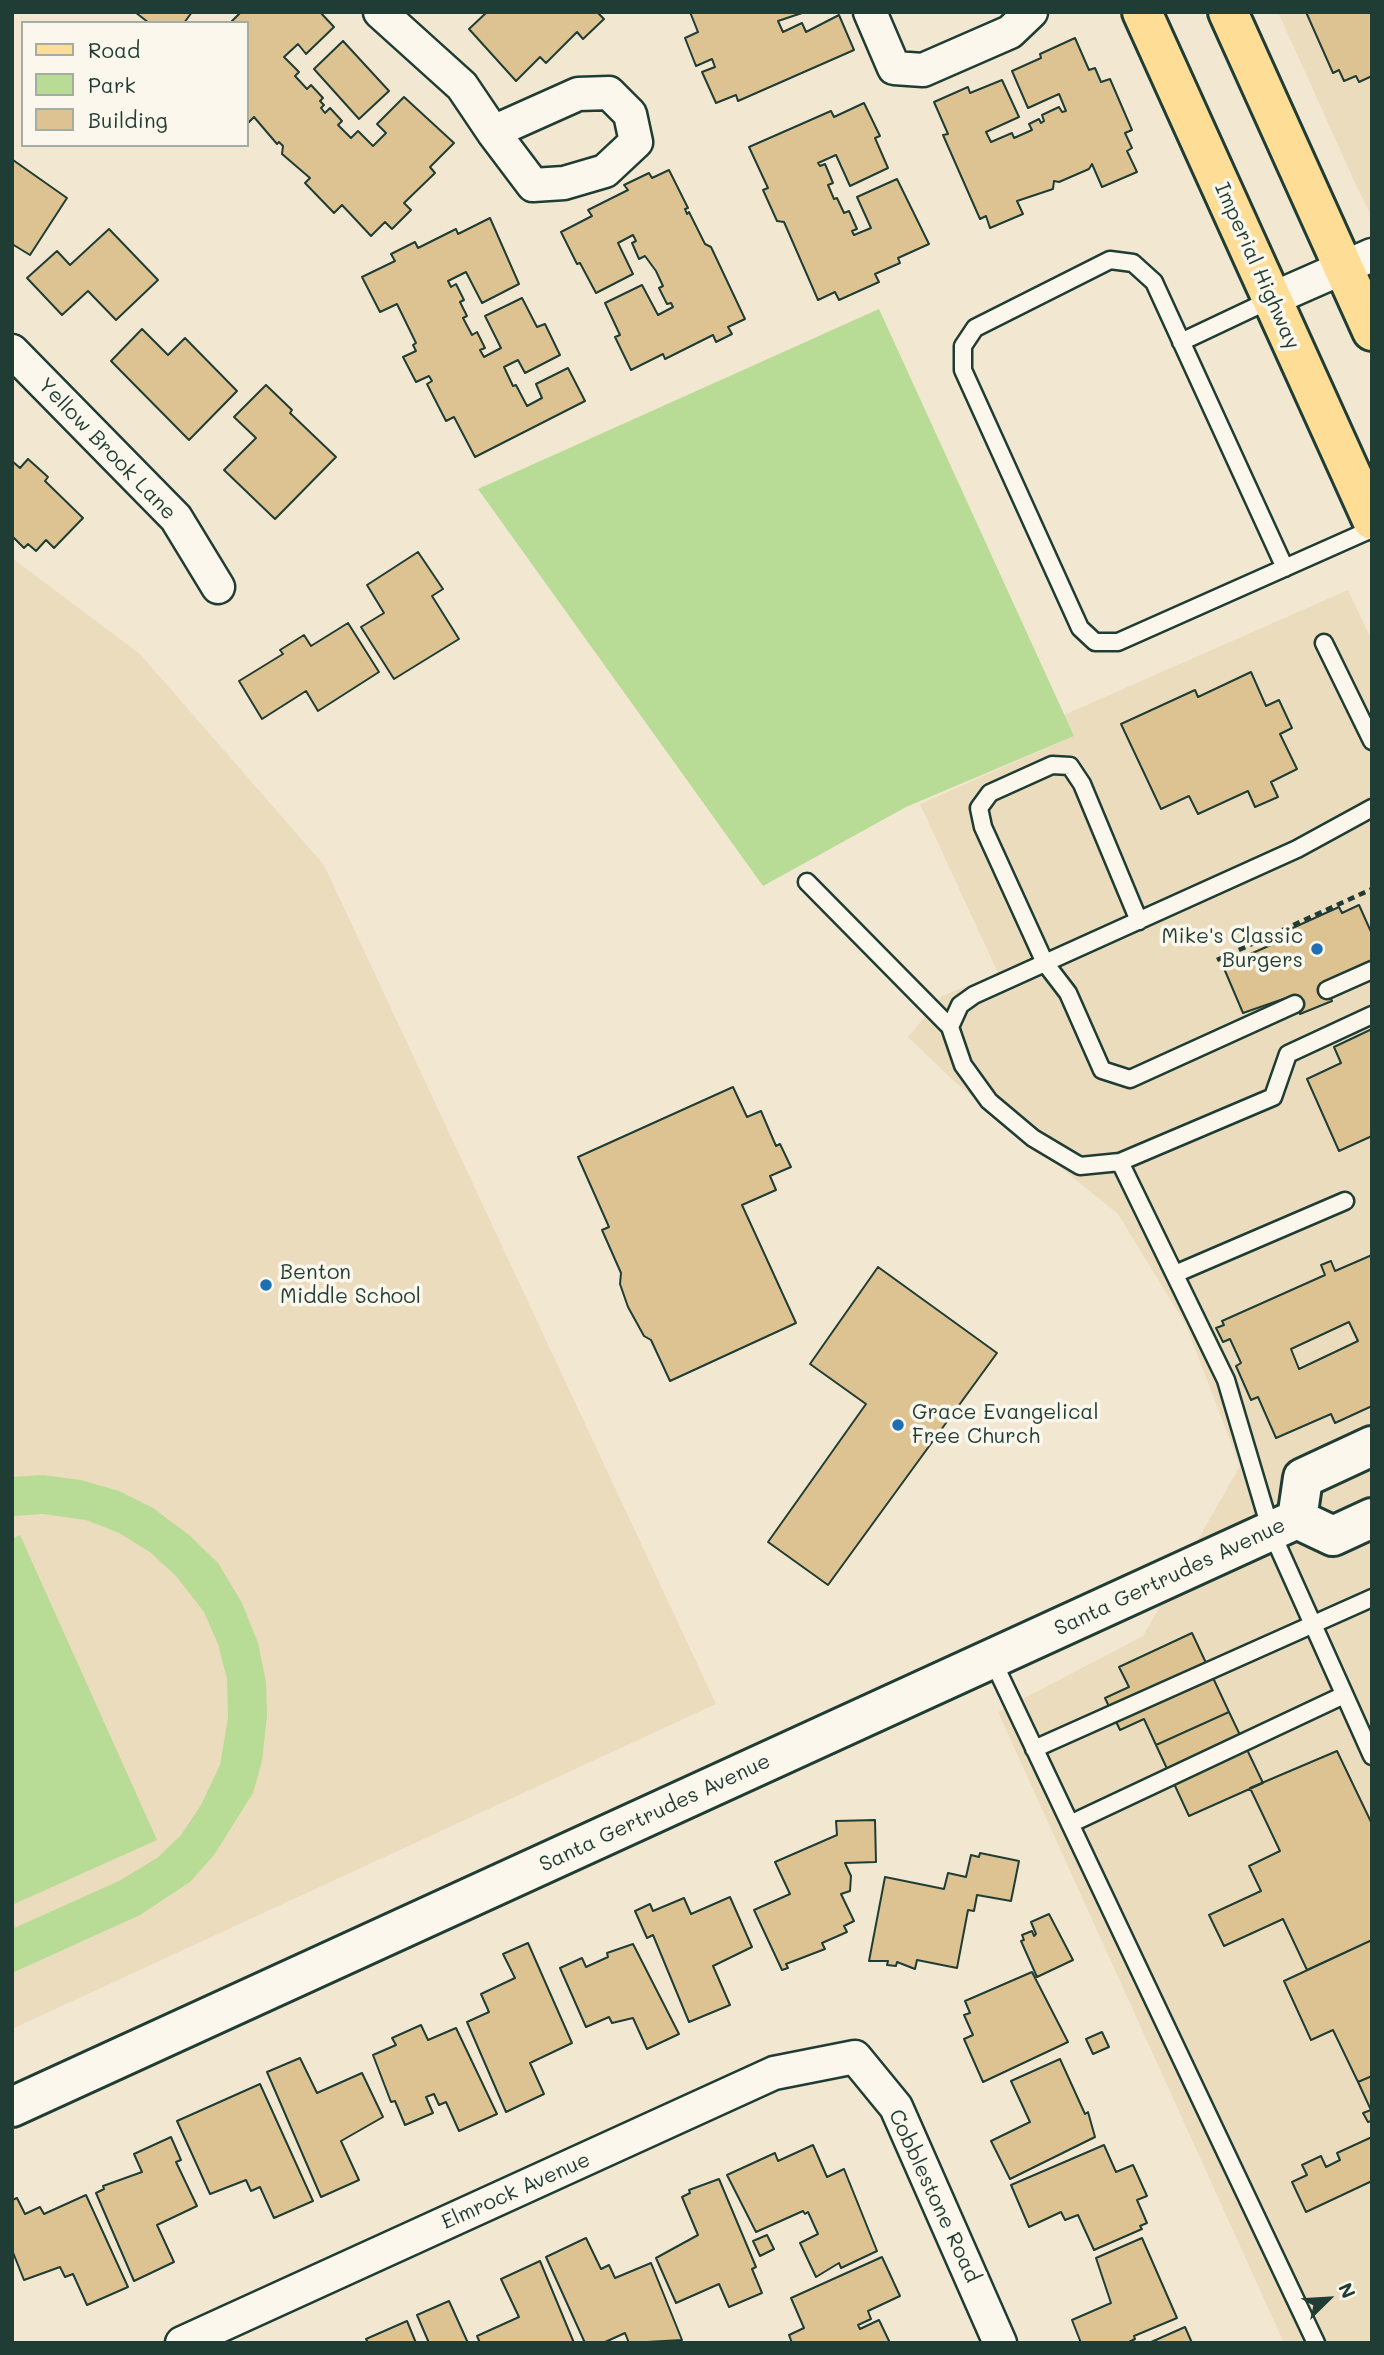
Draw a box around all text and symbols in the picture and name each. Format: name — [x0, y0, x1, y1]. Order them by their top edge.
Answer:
legend — [21, 21, 248, 147]
text: Road — [88, 36, 140, 63]
text: Park — [88, 71, 136, 98]
text: Building — [88, 106, 168, 133]
street label: Imperial Highway — [1209, 179, 1305, 353]
street label: Yellow Brook Lane — [33, 373, 181, 525]
place label: Mike's Classic Burgers — [1162, 924, 1303, 974]
marker: Mike's Classic Burgers — [1309, 941, 1325, 957]
place label: Benton Middle School — [280, 1260, 421, 1310]
marker: Benton Middle School — [258, 1277, 274, 1293]
place label: Grace Evangelical Free Church — [912, 1400, 1099, 1450]
marker: Grace Evangelical Free Church — [890, 1417, 906, 1433]
street label: Santa Gertrudes Avenue — [1051, 1512, 1289, 1642]
street label: Santa Gertrudes Avenue — [536, 1748, 774, 1878]
street label: Cobblestone Road — [883, 2105, 985, 2287]
street label: Elmrock Avenue — [438, 2147, 594, 2235]
north arrow — [1293, 2264, 1363, 2334]
text: N — [1333, 2279, 1362, 2302]

